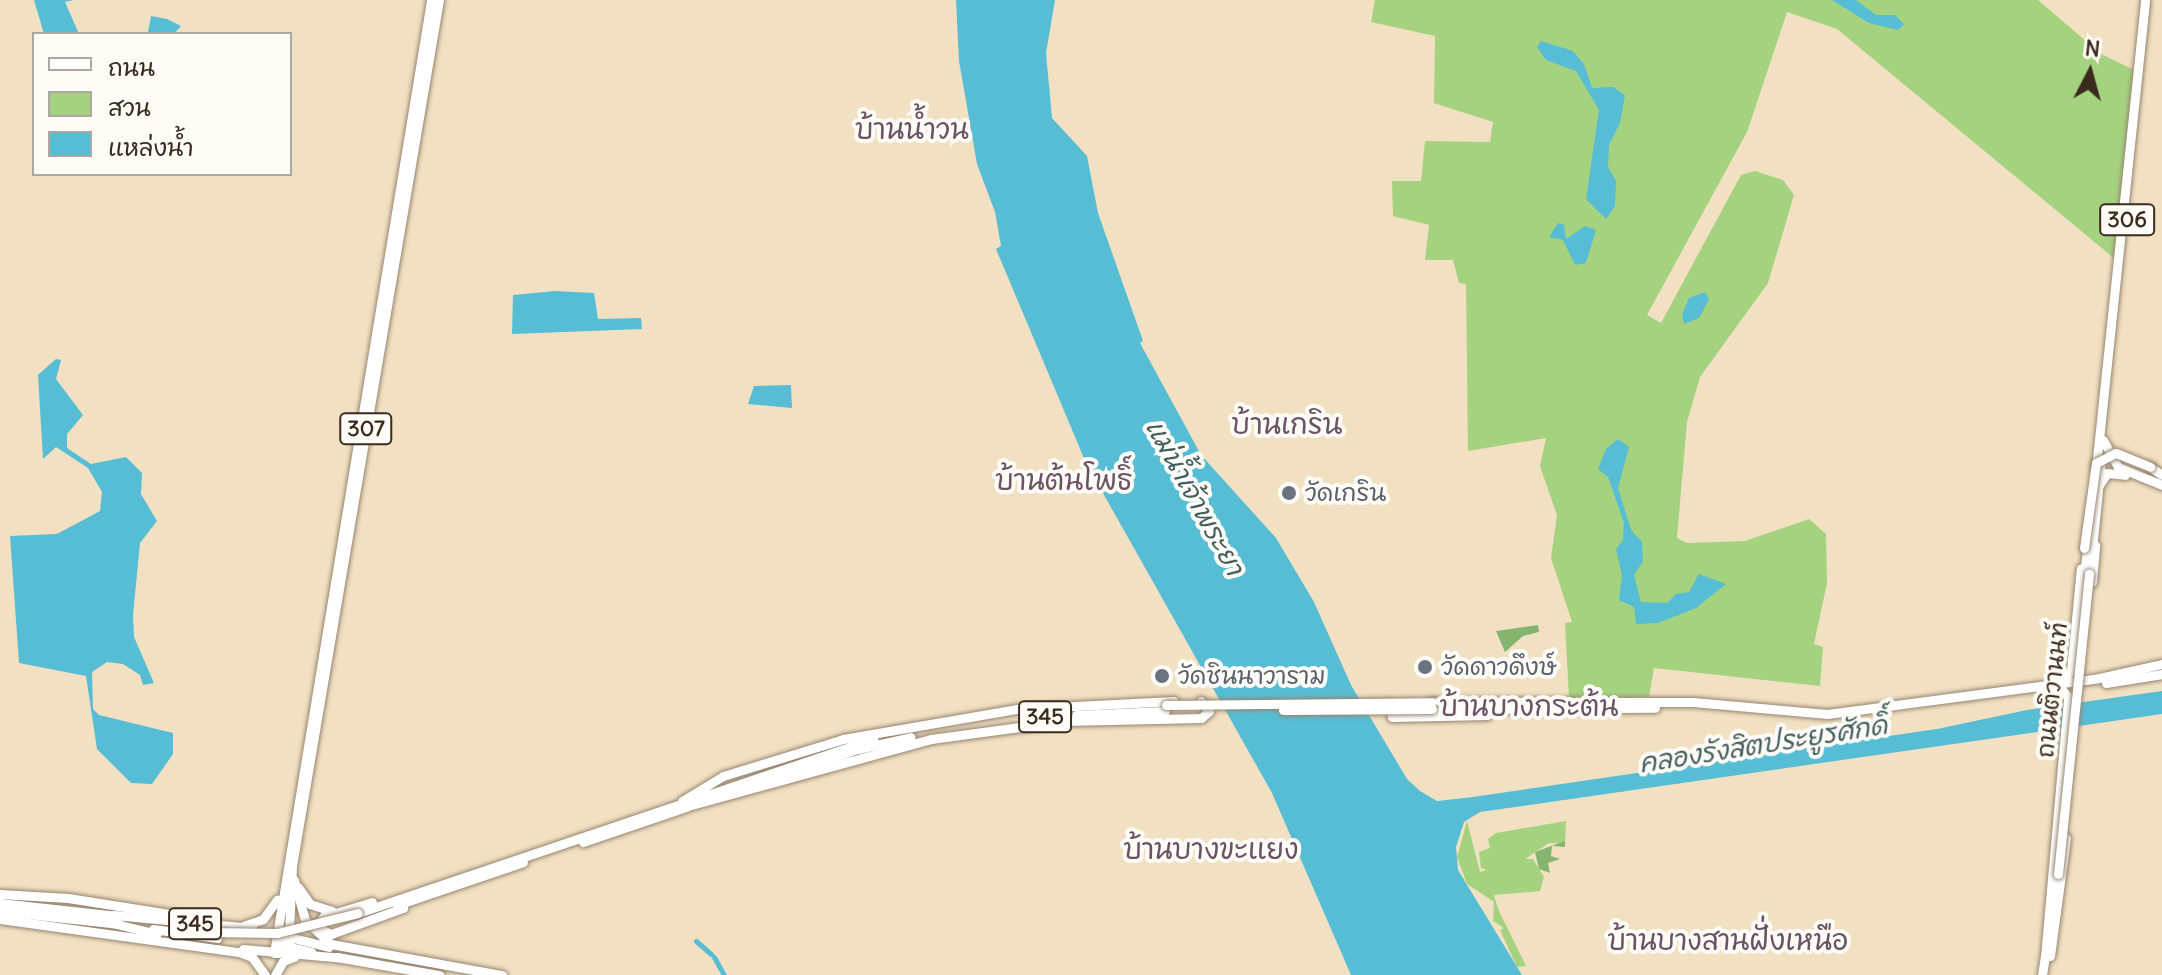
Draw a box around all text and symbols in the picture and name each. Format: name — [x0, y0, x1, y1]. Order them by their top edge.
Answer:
legend — [32, 32, 292, 176]
north arrow — [2050, 32, 2130, 112]
text: N — [2083, 33, 2102, 63]
text: ถนน — [108, 52, 155, 82]
text: สวน — [108, 92, 151, 122]
district label: บ้านน้ำวน — [855, 112, 969, 146]
text: แหล่งน้ำ — [108, 132, 194, 162]
road number: 306 — [2099, 202, 2155, 238]
district label: บ้านเกริน — [1232, 407, 1342, 441]
road number: 307 — [338, 411, 394, 447]
water label: แม่น้ำเจ้าพระยา — [1139, 414, 1251, 580]
district label: บ้านต้นโพธิ์ — [995, 463, 1133, 497]
place label: วัดเกริน — [1305, 479, 1386, 507]
marker: วัดเกริน — [1280, 484, 1298, 502]
street label: ถนนติวานนท์ — [2031, 621, 2073, 759]
place label: วัดดาวดึงษ์ — [1441, 653, 1557, 681]
marker: วัดดาวดึงษ์ — [1416, 658, 1434, 676]
place label: วัดชินนาวาราม — [1178, 662, 1325, 690]
marker: วัดชินนาวาราม — [1153, 667, 1171, 685]
district label: บ้านบางกระต้น — [1439, 689, 1619, 723]
road number: 345 — [1017, 699, 1073, 735]
water label: คลองรังสิตประยูรศักดิ์ — [1637, 709, 1889, 779]
district label: บ้านบางขะแยง — [1123, 832, 1299, 866]
road number: 345 — [167, 906, 223, 942]
district label: บ้านบางสานฝั่งเหนือ — [1608, 923, 1848, 957]

